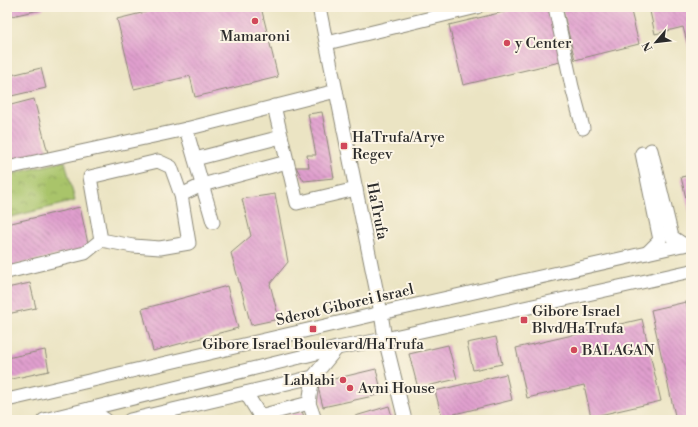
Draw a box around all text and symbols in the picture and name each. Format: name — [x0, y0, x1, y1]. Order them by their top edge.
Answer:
marker: Mamaroni — [250, 16, 260, 26]
north arrow — [636, 22, 676, 62]
place label: Mamaroni — [220, 27, 290, 46]
place label: y Center — [514, 34, 572, 53]
marker: y Center — [502, 38, 512, 48]
text: N — [640, 39, 656, 53]
place label: HaTrufa/Arye Regev — [352, 128, 445, 164]
marker: HaTrufa/Arye Regev — [339, 141, 349, 151]
street label: HaTrufa — [362, 181, 392, 242]
street label: Sderot Giborei Israel — [274, 280, 416, 330]
place label: Gibore Israel Blvd/HaTrufa — [531, 302, 624, 338]
marker: Gibore Israel Blvd/HaTrufa — [519, 315, 529, 325]
marker: Gibore Israel Boulevard/HaTrufa — [308, 324, 318, 334]
place label: Gibore Israel Boulevard/HaTrufa — [202, 335, 424, 354]
place label: BALAGAN — [581, 341, 654, 360]
marker: BALAGAN — [569, 345, 579, 355]
place label: Lablabi — [283, 371, 335, 390]
marker: Lablabi — [338, 375, 348, 385]
place label: Avni House — [357, 379, 435, 398]
marker: Avni House — [345, 383, 355, 393]

